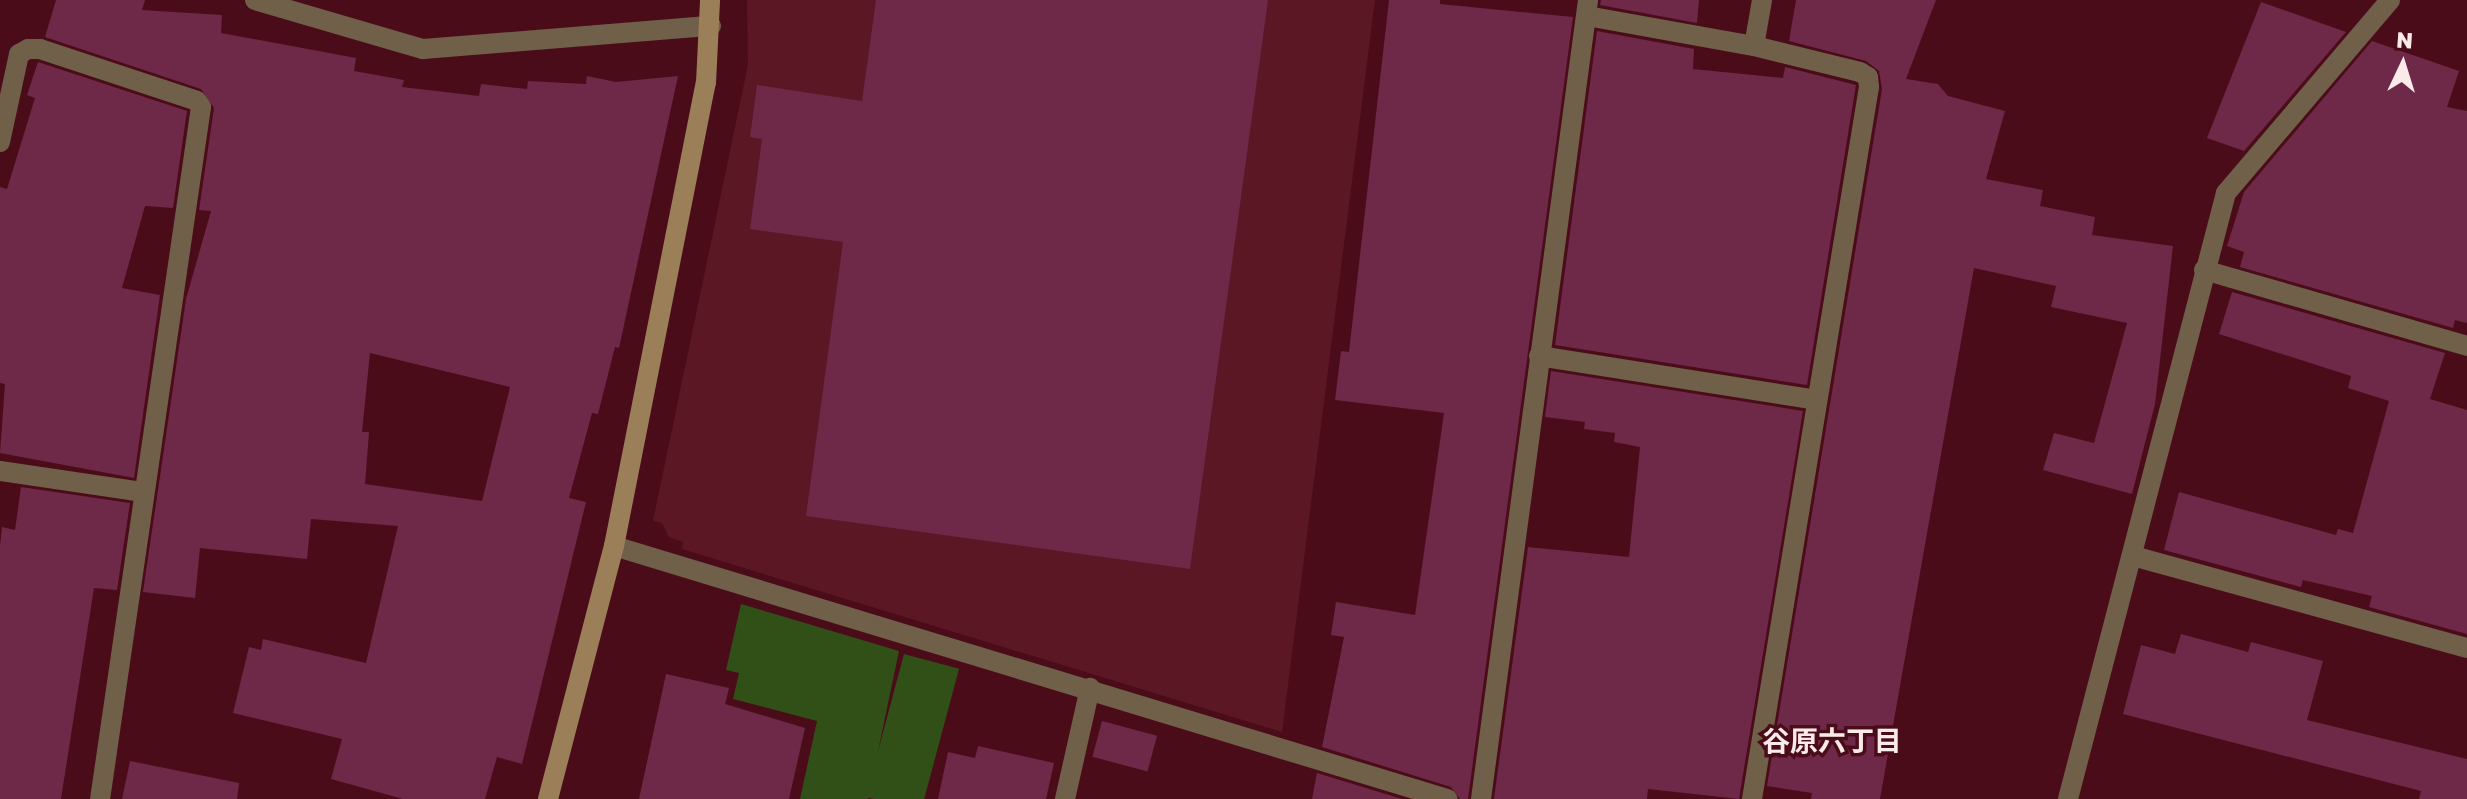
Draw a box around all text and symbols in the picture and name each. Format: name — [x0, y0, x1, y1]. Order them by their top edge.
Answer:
north arrow — [2363, 24, 2443, 104]
text: N — [2395, 26, 2414, 54]
district label: 谷原六丁目 — [1762, 724, 1902, 758]

